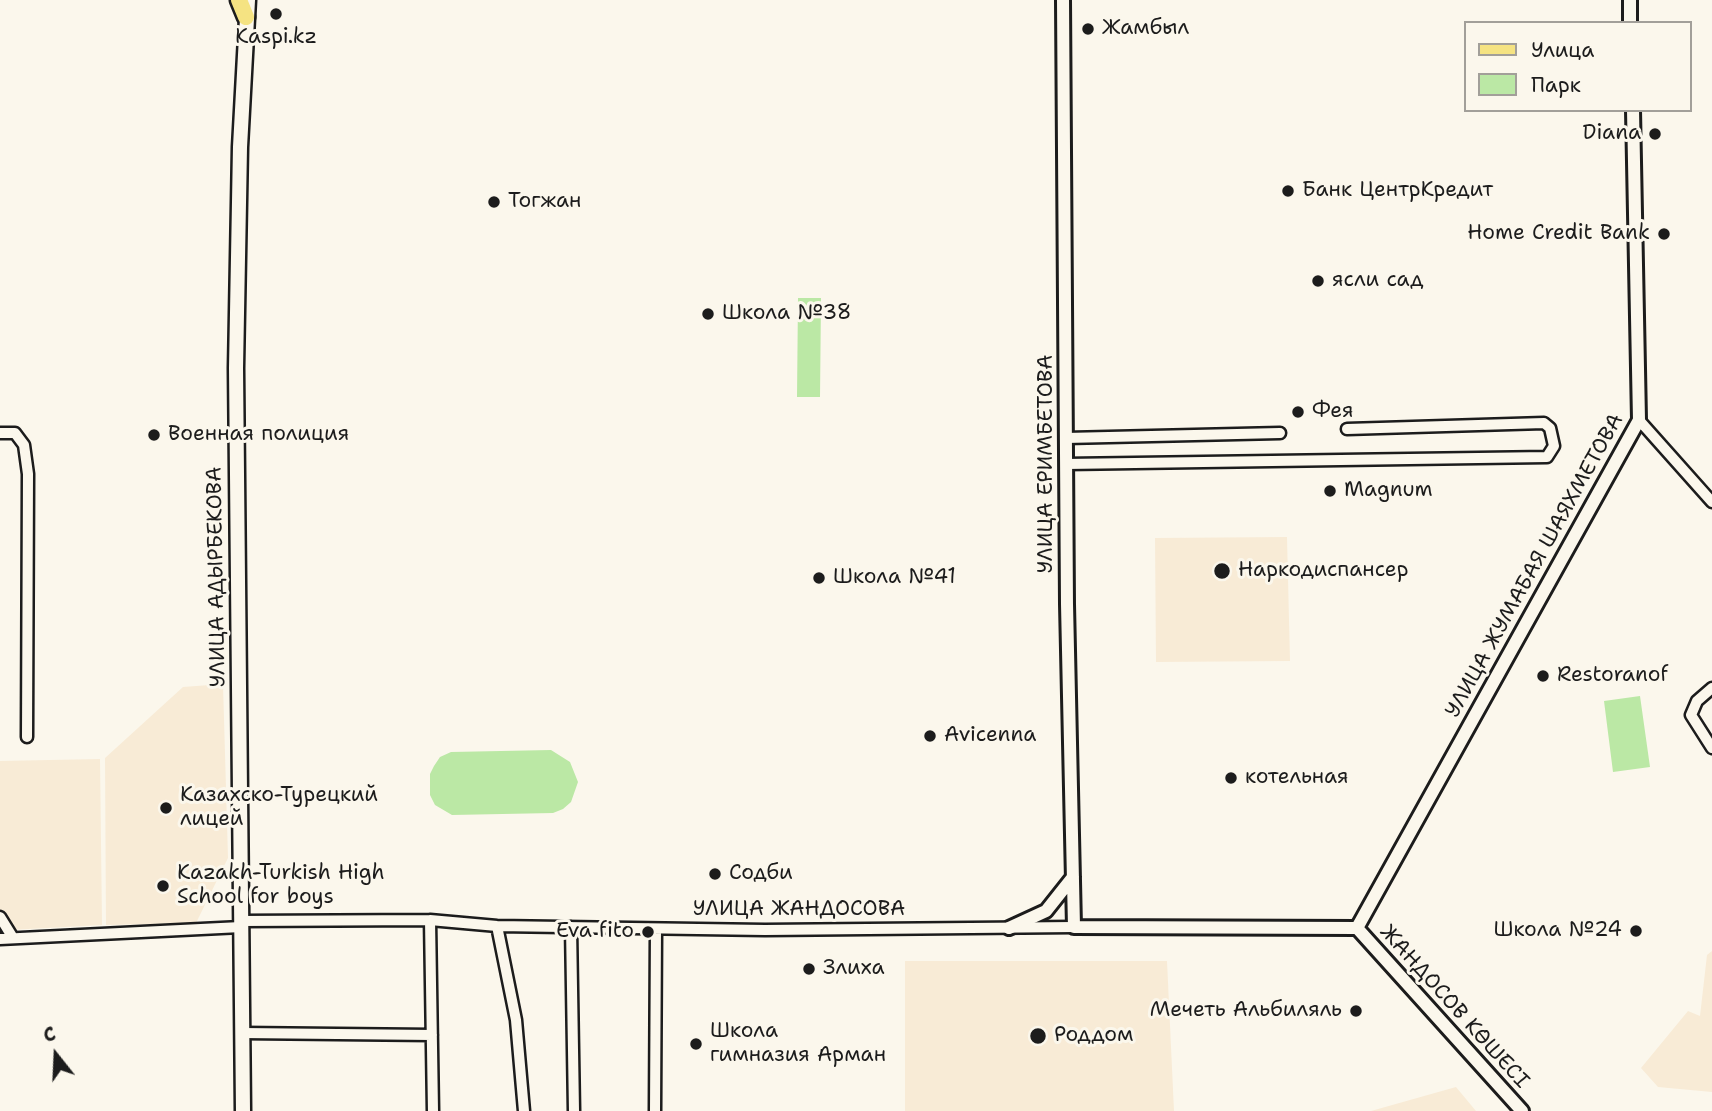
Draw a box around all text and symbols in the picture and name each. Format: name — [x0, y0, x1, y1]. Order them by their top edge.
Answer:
marker: Kaspi.kz — [268, 6, 284, 22]
place label: Жамбыл — [1102, 16, 1189, 42]
marker: Жамбыл — [1080, 21, 1096, 37]
legend — [1464, 21, 1691, 112]
place label: Kaspi.kz — [235, 25, 317, 51]
text: Улица — [1531, 36, 1594, 64]
text: Парк — [1531, 71, 1581, 99]
place label: Diana — [1583, 121, 1641, 147]
marker: Diana — [1647, 126, 1663, 142]
place label: Банк ЦентрКредит — [1302, 178, 1493, 204]
marker: Банк ЦентрКредит — [1280, 183, 1296, 199]
place label: Тогжан — [508, 189, 581, 215]
marker: Тогжан — [486, 194, 502, 210]
place label: Home Credit Bank — [1467, 221, 1650, 247]
marker: Home Credit Bank — [1656, 226, 1672, 242]
place label: ясли сад — [1332, 268, 1423, 294]
marker: ясли сад — [1310, 273, 1326, 289]
place label: Школа №38 — [722, 301, 851, 327]
marker: Школа №38 — [700, 306, 716, 322]
street label: УЛИЦА ЕРИМБЕТОВА — [1034, 354, 1060, 574]
place label: Фея — [1312, 399, 1354, 425]
marker: Фея — [1290, 404, 1306, 420]
street label: УЛИЦА ЖУМАБАЯ ШАЯХМЕТОВА — [1441, 410, 1629, 722]
place label: Военная полиция — [168, 422, 349, 448]
marker: Военная полиция — [146, 427, 162, 443]
street label: УЛИЦА АДЫРБЕКОВА — [202, 466, 232, 688]
place label: Magnum — [1344, 478, 1433, 504]
marker: Magnum — [1322, 483, 1338, 499]
place label: Наркодиспансер — [1238, 558, 1408, 584]
marker: Наркодиспансер — [1212, 561, 1232, 581]
place label: Школа №41 — [833, 565, 956, 591]
marker: Школа №41 — [811, 570, 827, 586]
place label: Restoranof — [1557, 663, 1668, 689]
marker: Restoranof — [1535, 668, 1551, 684]
place label: Avicenna — [944, 723, 1036, 749]
marker: Avicenna — [922, 728, 938, 744]
place label: котельная — [1245, 765, 1349, 791]
marker: котельная — [1223, 770, 1239, 786]
place label: Казахско-Турецкий лицей — [180, 783, 378, 833]
marker: Казахско-Турецкий лицей — [158, 800, 174, 816]
place label: Kazakh-Turkish High School for boys — [177, 861, 385, 911]
place label: Содби — [729, 861, 793, 887]
marker: Содби — [707, 866, 723, 882]
marker: Kazakh-Turkish High School for boys — [155, 878, 171, 894]
street label: УЛИЦА ЖАНДОСОВА — [693, 897, 905, 923]
place label: Школа №24 — [1493, 918, 1622, 944]
place label: Eva fito — [556, 919, 634, 945]
street label: ЖАНДОСОВ КӨШЕСІ — [1374, 920, 1534, 1094]
marker: Школа №24 — [1628, 923, 1644, 939]
marker: Eva fito — [640, 924, 656, 940]
place label: Злиха — [823, 956, 885, 982]
marker: Злиха — [801, 961, 817, 977]
place label: Мечеть Альбиляль — [1150, 998, 1342, 1024]
marker: Мечеть Альбиляль — [1348, 1003, 1364, 1019]
place label: Школа гимназия Арман — [710, 1019, 886, 1069]
north arrow — [21, 1020, 91, 1090]
text: С — [40, 1021, 59, 1048]
place label: Роддом — [1054, 1023, 1133, 1049]
marker: Роддом — [1028, 1026, 1048, 1046]
marker: Школа гимназия Арман — [688, 1036, 704, 1052]

